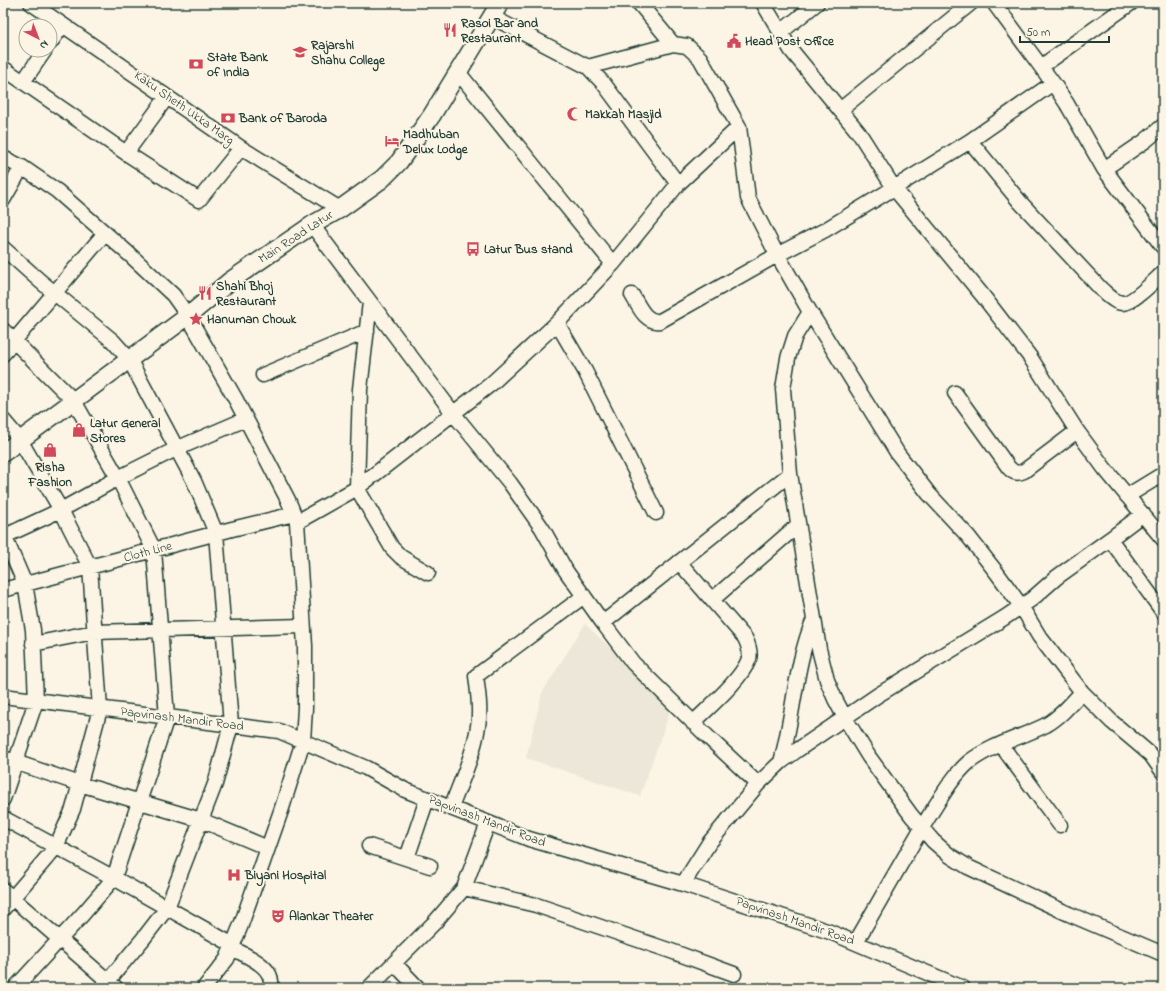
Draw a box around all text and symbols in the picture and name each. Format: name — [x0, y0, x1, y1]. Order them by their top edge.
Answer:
place label: Rasoi Bar and Restaurant — [460, 14, 539, 48]
north arrow — [18, 18, 58, 58]
scale bar — [1020, 18, 1109, 44]
restaurant icon: Rasoi Bar and Restaurant — [442, 22, 458, 38]
text: 50 m — [1026, 24, 1050, 42]
place label: Head Post Office — [745, 32, 835, 51]
public building icon: Head Post Office — [726, 33, 742, 49]
text: N — [36, 36, 52, 53]
place label: Rajarshi Shahu College — [310, 36, 386, 72]
school or university icon: Rajarshi Shahu College — [292, 44, 308, 60]
place label: State Bank of India — [207, 48, 268, 82]
bank icon: State Bank of India — [188, 56, 204, 72]
street label: Kaku Sheth Ukka Marg — [129, 66, 238, 151]
place label: Makkah Masjid — [585, 105, 662, 124]
mosque icon: Makkah Masjid — [566, 106, 582, 122]
place label: Bank of Baroda — [238, 109, 327, 128]
bank icon: Bank of Baroda — [220, 110, 236, 126]
place label: Madhuban Delux Lodge — [402, 125, 469, 161]
hotel icon: Madhuban Delux Lodge — [384, 133, 400, 149]
street label: Main Road Latur — [255, 205, 338, 268]
place label: Latur Bus stand — [484, 240, 573, 259]
bus stop icon: Latur Bus stand — [465, 241, 481, 257]
place label: Shahi Bhoj Restaurant — [215, 277, 277, 311]
restaurant icon: Shahi Bhoj Restaurant — [197, 285, 213, 301]
place label: Hanuman Chowk — [207, 310, 296, 329]
place icon: Hanuman Chowk — [188, 311, 204, 327]
place label: Latur General Stores — [90, 414, 160, 448]
shop icon: Latur General Stores — [71, 422, 87, 438]
shop icon: Risha Fashion — [42, 442, 58, 458]
place label: Risha Fashion — [27, 458, 72, 492]
street label: Cloth Line — [122, 536, 174, 568]
street label: Papvinash Mandir Road — [119, 702, 245, 736]
street label: Papvinash Mandir Road — [426, 790, 549, 852]
place label: Biyani Hospital — [244, 866, 326, 887]
hospital icon: Biyani Hospital — [226, 867, 242, 883]
street label: Papvinash Mandir Road — [733, 892, 857, 950]
place label: Alankar Theater — [289, 907, 374, 926]
theatre icon: Alankar Theater — [270, 908, 286, 924]

